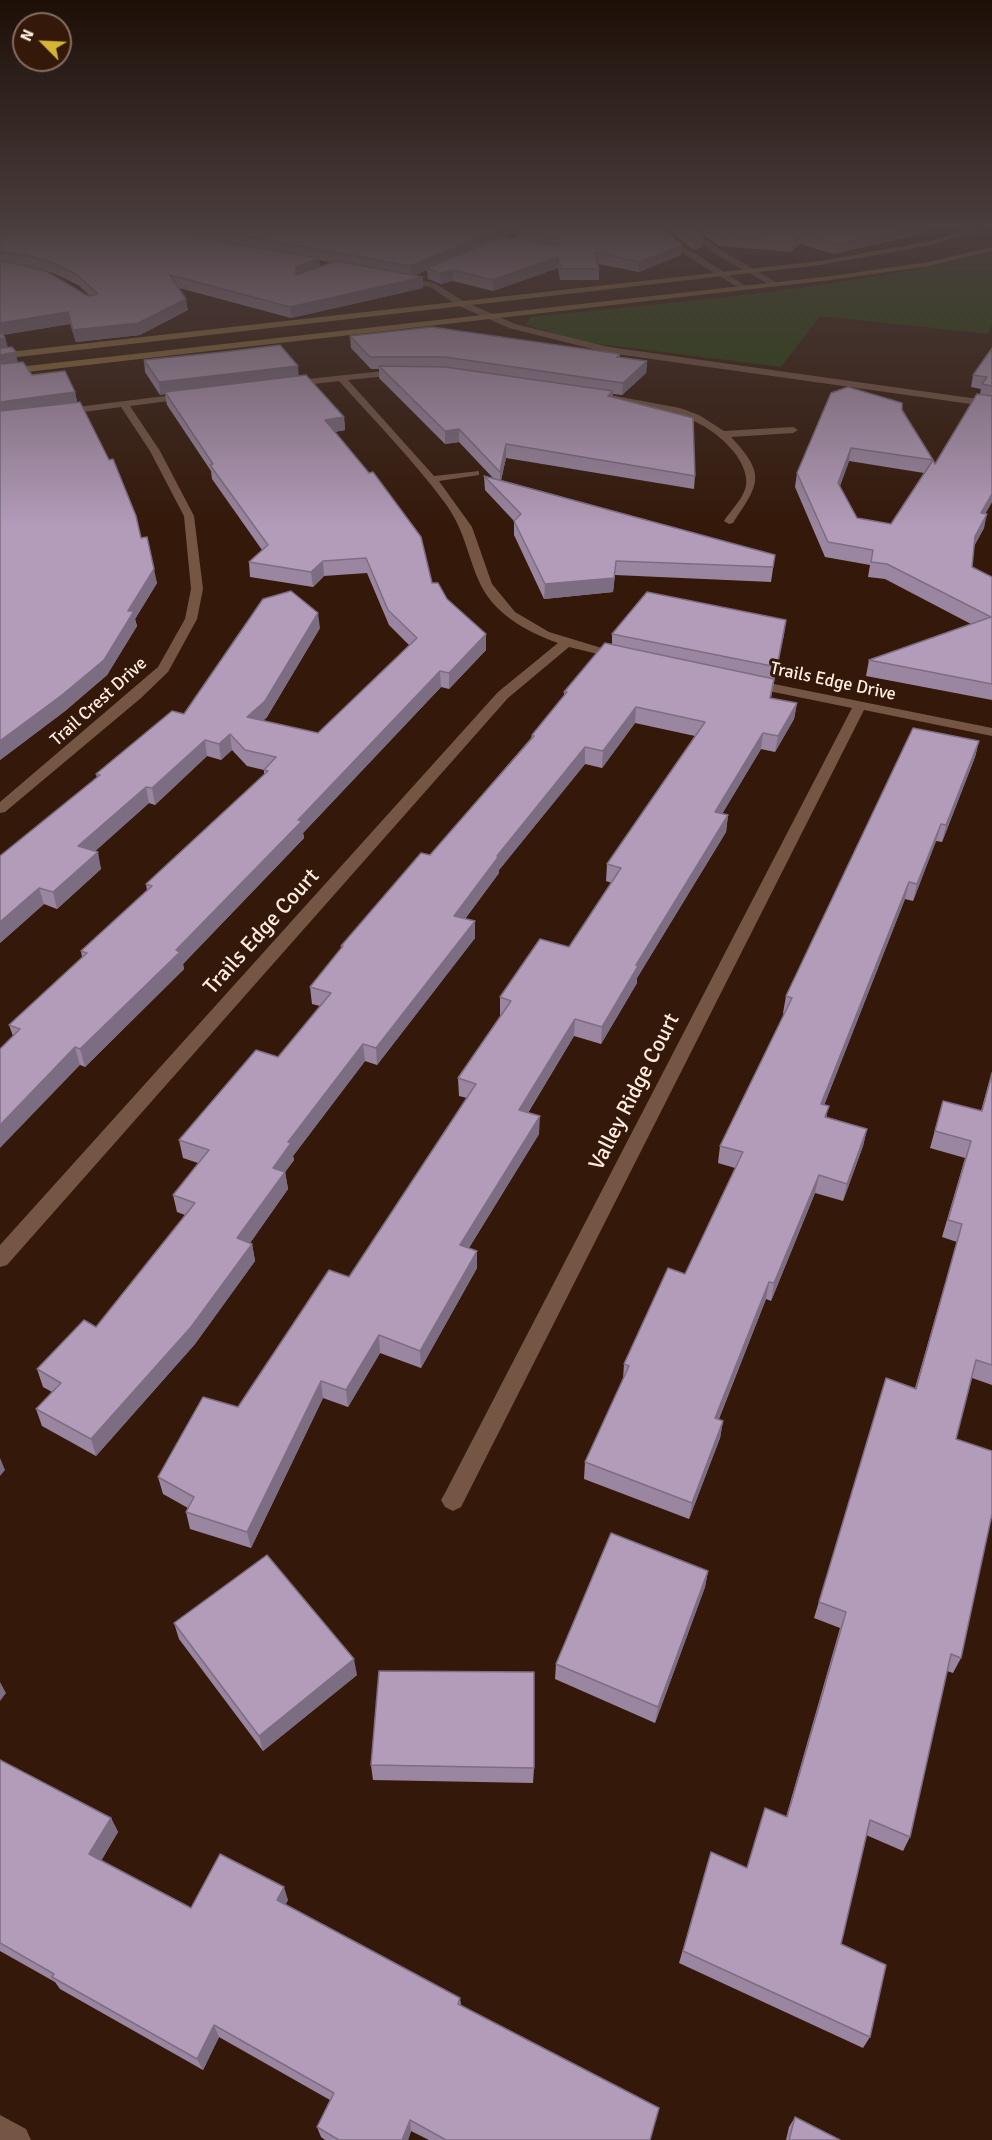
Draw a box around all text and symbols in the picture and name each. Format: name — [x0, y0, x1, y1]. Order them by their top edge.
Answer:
north arrow — [12, 12, 72, 72]
text: N — [16, 26, 39, 45]
street label: Trail Crest Drive — [46, 653, 152, 751]
street label: Trails Edge Drive — [768, 658, 898, 706]
street label: Trails Edge Court — [199, 864, 325, 1000]
street label: Valley Ridge Court — [584, 1009, 686, 1175]

